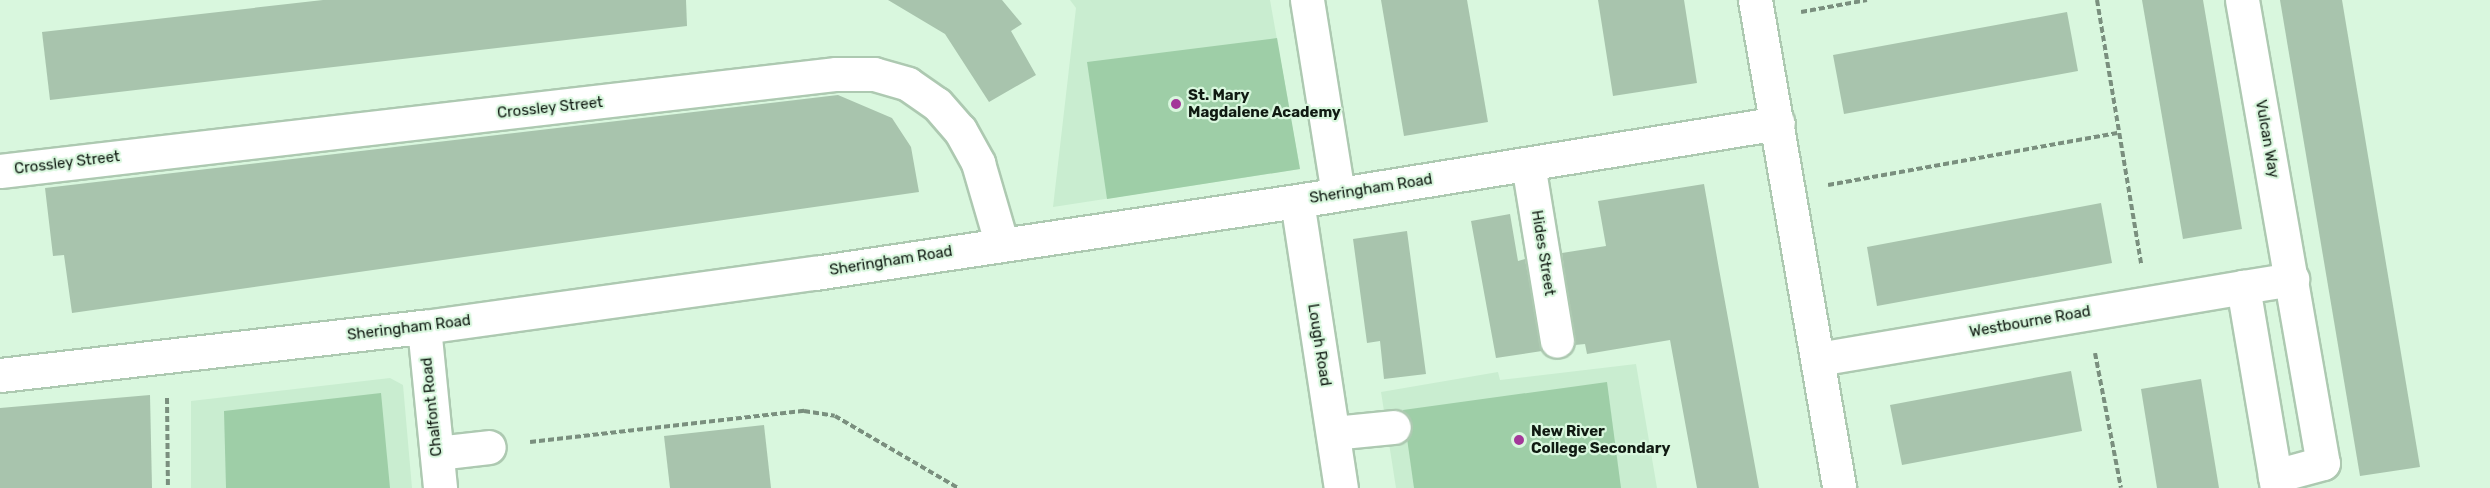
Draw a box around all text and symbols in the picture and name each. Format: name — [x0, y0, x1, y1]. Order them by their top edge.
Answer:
place label: St. Mary Magdalene Academy — [1188, 86, 1341, 121]
street label: Crossley Street — [496, 93, 604, 123]
marker: St. Mary Magdalene Academy — [1169, 97, 1183, 111]
street label: Vulcan Way — [2251, 98, 2283, 180]
street label: Crossley Street — [13, 148, 121, 178]
street label: Sheringham Road — [1308, 170, 1434, 208]
street label: Hides Street — [1527, 209, 1559, 297]
street label: Sheringham Road — [828, 242, 954, 280]
street label: Lough Road — [1304, 302, 1334, 388]
street label: Westbourne Road — [1968, 302, 2092, 342]
street label: Sheringham Road — [346, 311, 472, 345]
street label: Chalfont Road — [418, 357, 446, 457]
place label: New River College Secondary — [1531, 422, 1670, 457]
marker: New River College Secondary — [1512, 433, 1526, 447]

